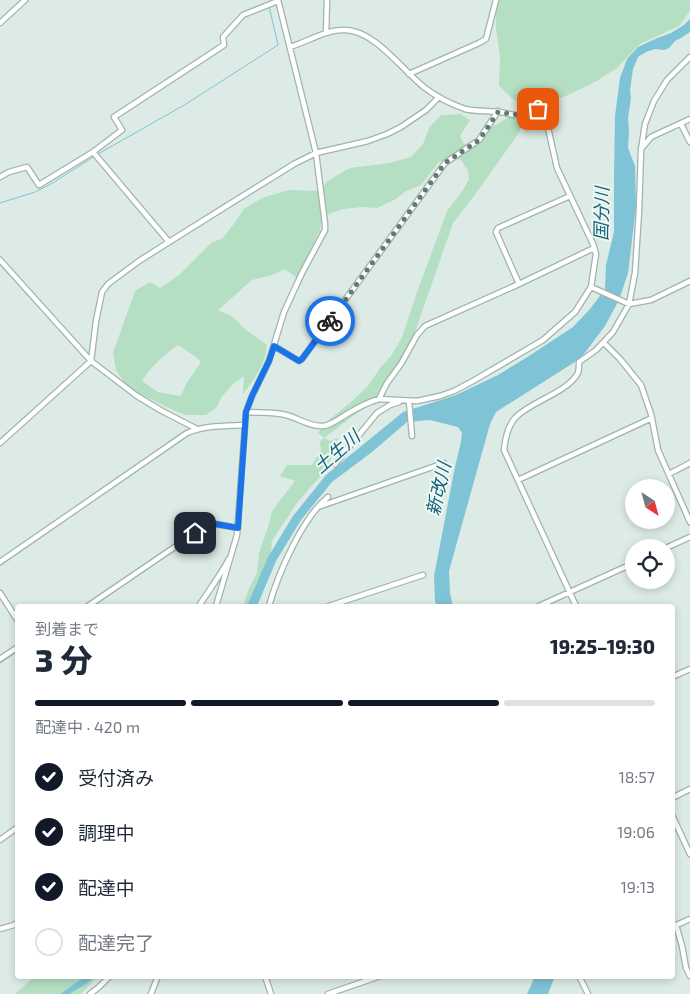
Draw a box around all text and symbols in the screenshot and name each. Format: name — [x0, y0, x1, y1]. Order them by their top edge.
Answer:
pin — [517, 88, 559, 130]
icon: bag — [524, 95, 552, 123]
water label: 国分川 — [590, 185, 613, 241]
courier — [305, 296, 355, 346]
icon: bike — [316, 307, 344, 335]
water label: 土生川 — [309, 424, 365, 477]
water label: 新改川 — [421, 458, 455, 518]
north arrow — [625, 479, 675, 529]
map controls — [625, 479, 675, 589]
pin — [174, 512, 216, 554]
icon: home — [181, 519, 209, 547]
button: locate — [625, 539, 675, 589]
text: 到着まで — [35, 619, 99, 638]
text: 19:25–19:30 — [550, 635, 655, 658]
text: 3 分 — [35, 640, 92, 678]
text: 配達中 · 420 m — [35, 717, 140, 736]
icon: check — [35, 763, 63, 791]
text: 受付済み — [78, 766, 154, 789]
text: 18:57 — [618, 767, 655, 786]
icon: check — [35, 818, 63, 846]
text: 調理中 — [78, 821, 135, 844]
text: 19:06 — [617, 822, 655, 841]
icon: check — [35, 873, 63, 901]
text: 配達中 — [78, 876, 135, 899]
text: 19:13 — [620, 877, 655, 896]
text: 配達完了 — [78, 931, 154, 954]

